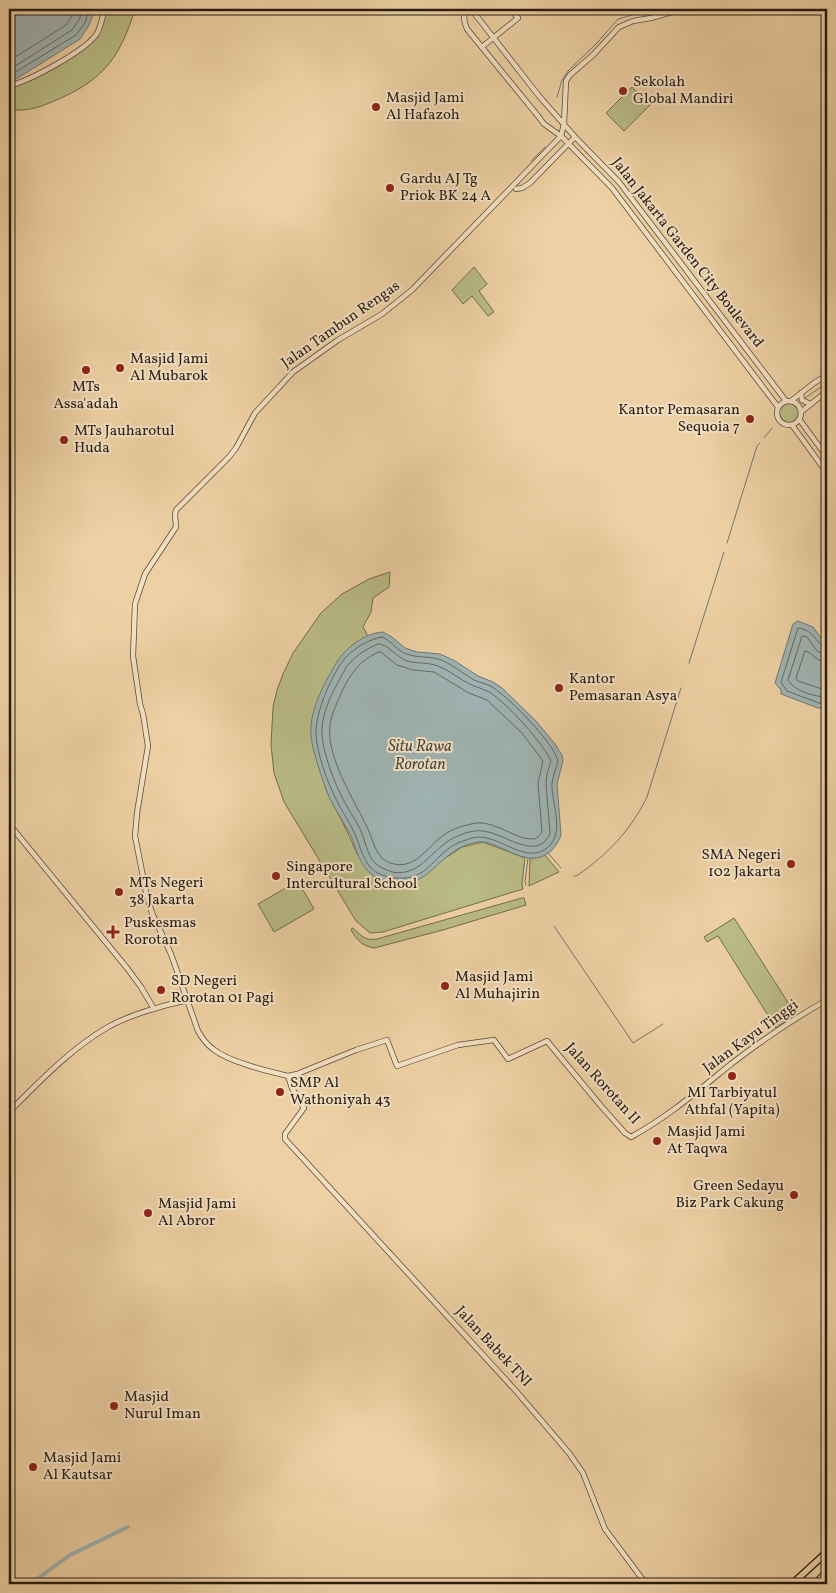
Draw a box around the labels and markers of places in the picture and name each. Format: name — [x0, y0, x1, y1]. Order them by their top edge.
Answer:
place label: Sekolah Global Mandiri — [633, 72, 734, 110]
marker: Sekolah Global Mandiri — [617, 85, 629, 97]
place label: Masjid Jami Al Hafazoh — [386, 88, 464, 126]
marker: Masjid Jami Al Hafazoh — [370, 101, 382, 113]
place label: Gardu AJ Tg Priok BK 24 A — [400, 169, 492, 207]
marker: Gardu AJ Tg Priok BK 24 A — [384, 182, 396, 194]
place label: Masjid Jami Al Mubarok — [130, 349, 208, 387]
marker: Masjid Jami Al Mubarok — [114, 362, 126, 374]
marker: MTs Assa'adah — [80, 364, 92, 376]
place label: MTs Assa'adah — [53, 377, 119, 415]
place label: Kantor Pemasaran Sequoia 7 — [618, 400, 740, 438]
marker: Kantor Pemasaran Sequoia 7 — [744, 413, 756, 425]
place label: MTs Jauharotul Huda — [74, 421, 175, 459]
marker: MTs Jauharotul Huda — [58, 434, 70, 446]
place label: Kantor Pemasaran Asya — [569, 669, 677, 707]
marker: Kantor Pemasaran Asya — [553, 682, 565, 694]
place label: SMA Negeri 102 Jakarta — [701, 845, 781, 883]
place label: Singapore Intercultural School — [286, 857, 417, 895]
marker: SMA Negeri 102 Jakarta — [785, 858, 797, 870]
marker: Singapore Intercultural School — [270, 870, 282, 882]
place label: MTs Negeri 38 Jakarta — [129, 873, 204, 911]
marker: MTs Negeri 38 Jakarta — [113, 886, 125, 898]
place label: Puskesmas Rorotan — [124, 913, 196, 951]
marker: Puskesmas Rorotan — [106, 925, 120, 939]
place label: Masjid Jami Al Muhajirin — [455, 967, 540, 1005]
place label: SD Negeri Rorotan 01 Pagi — [171, 971, 274, 1009]
marker: Masjid Jami Al Muhajirin — [439, 980, 451, 992]
marker: SD Negeri Rorotan 01 Pagi — [155, 984, 167, 996]
marker: MI Tarbiyatul Athfal (Yapita) — [726, 1070, 738, 1082]
place label: SMP Al Wathoniyah 43 — [290, 1073, 390, 1111]
place label: MI Tarbiyatul Athfal (Yapita) — [684, 1083, 780, 1121]
marker: SMP Al Wathoniyah 43 — [274, 1086, 286, 1098]
place label: Masjid Jami At Taqwa — [667, 1122, 745, 1160]
marker: Masjid Jami At Taqwa — [651, 1135, 663, 1147]
place label: Green Sedayu Biz Park Cakung — [675, 1176, 784, 1214]
marker: Green Sedayu Biz Park Cakung — [788, 1189, 800, 1201]
place label: Masjid Jami Al Abror — [158, 1194, 236, 1232]
marker: Masjid Jami Al Abror — [142, 1207, 154, 1219]
place label: Masjid Nurul Iman — [124, 1387, 201, 1425]
marker: Masjid Nurul Iman — [108, 1400, 120, 1412]
place label: Masjid Jami Al Kautsar — [43, 1448, 121, 1486]
marker: Masjid Jami Al Kautsar — [27, 1461, 39, 1473]

